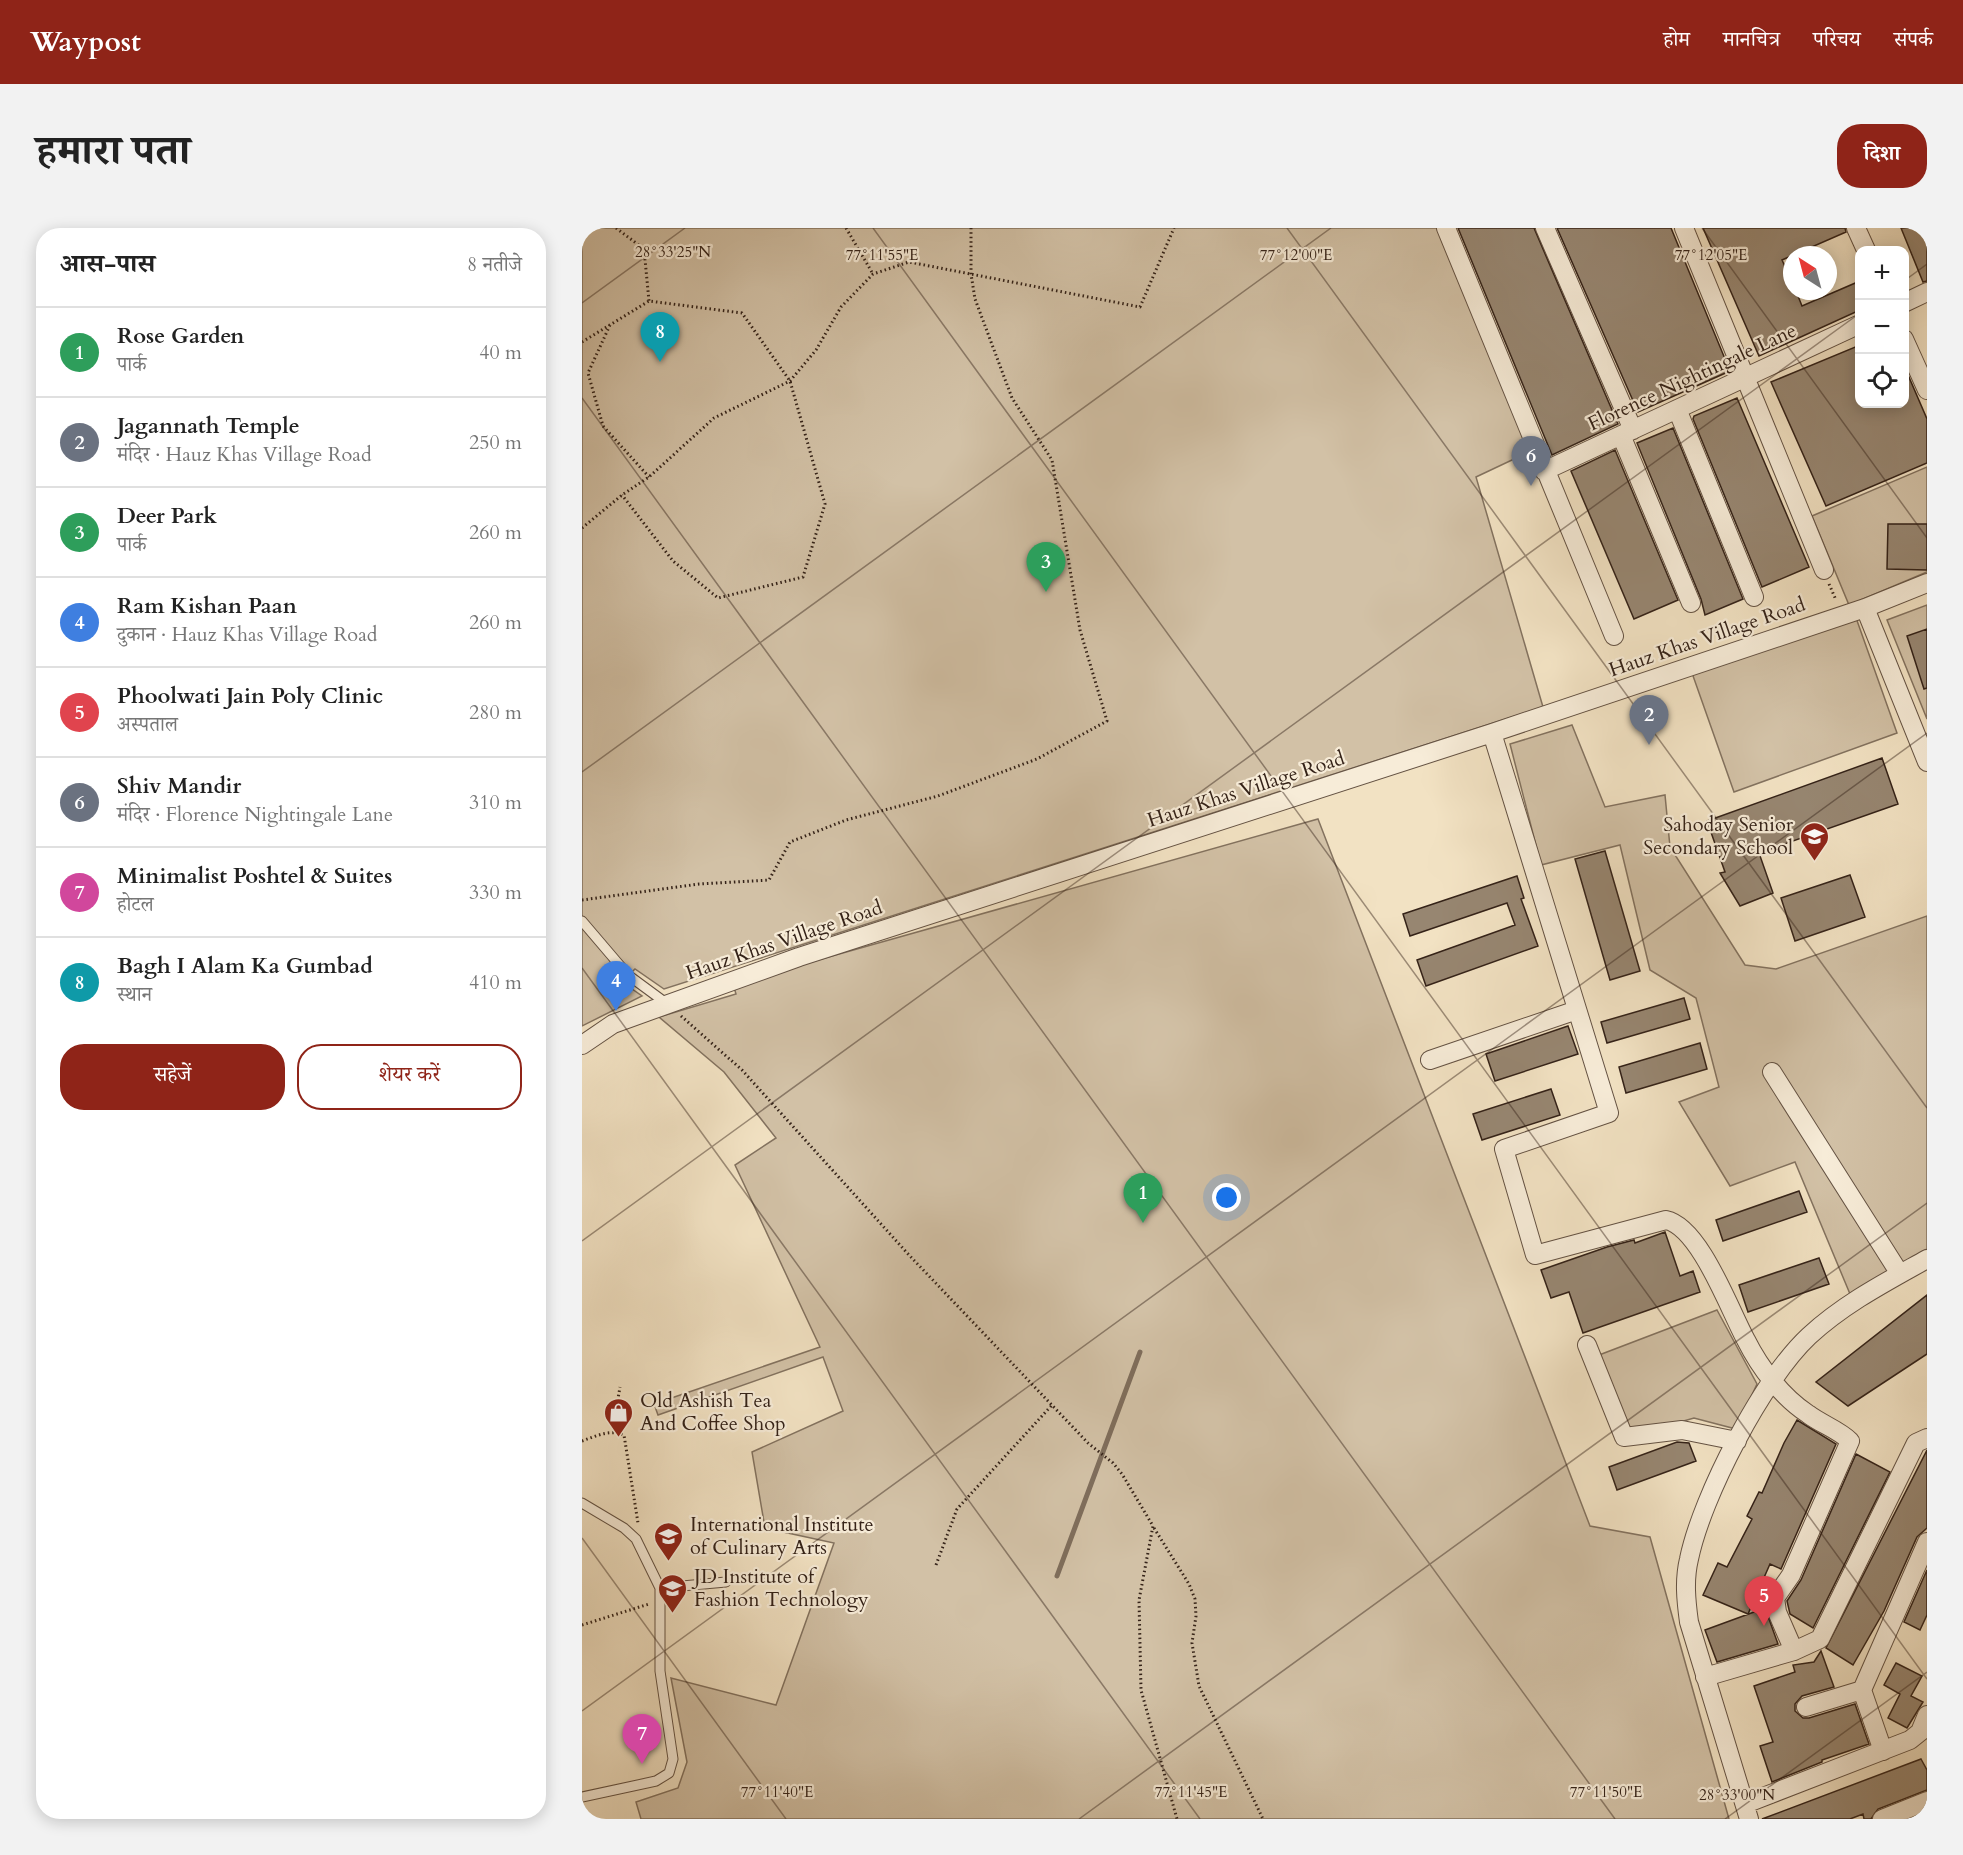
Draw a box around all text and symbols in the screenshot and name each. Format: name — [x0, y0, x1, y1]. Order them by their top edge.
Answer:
text: Waypost — [30, 23, 141, 61]
text: होम — [1663, 25, 1690, 54]
text: मानचित्र — [1723, 25, 1780, 54]
text: परिचय — [1813, 25, 1861, 54]
text: संपर्क — [1894, 25, 1933, 54]
text: हमारा पता — [36, 122, 190, 179]
button: दिशा — [1837, 124, 1927, 188]
text: 28°33'25"N — [635, 242, 711, 262]
text: 77°11'55"E — [846, 245, 918, 265]
text: 77°12'00"E — [1260, 245, 1332, 265]
text: 77°12'05"E — [1675, 245, 1747, 265]
text: आस-पास — [60, 246, 155, 281]
north arrow — [1783, 246, 1837, 300]
map controls — [1855, 246, 1909, 408]
button: + — [1855, 246, 1909, 300]
text: 8 नतीजे — [467, 251, 522, 278]
button: − — [1855, 300, 1909, 354]
pin: 8 — [640, 312, 680, 362]
street label: Florence Nightingale Lane — [1583, 317, 1801, 437]
text: Rose Garden — [117, 321, 244, 351]
text: 1 — [74, 339, 85, 366]
text: 40 m — [479, 339, 522, 366]
text: पार्क — [117, 351, 146, 378]
button: locate — [1855, 354, 1909, 408]
text: Jagannath Temple — [117, 411, 300, 441]
text: 2 — [74, 429, 85, 456]
text: 250 m — [469, 429, 522, 456]
pin: 6 — [1512, 436, 1550, 486]
text: मंदिर · Hauz Khas Village Road — [117, 441, 372, 468]
text: Deer Park — [117, 501, 217, 531]
text: 3 — [74, 519, 85, 546]
text: 260 m — [469, 519, 522, 546]
text: पार्क — [117, 531, 146, 558]
pin: 3 — [1026, 542, 1066, 592]
text: Ram Kishan Paan — [117, 591, 297, 621]
street label: Hauz Khas Village Road — [1605, 591, 1809, 683]
text: 4 — [74, 609, 85, 636]
text: 260 m — [469, 609, 522, 636]
text: दुकान · Hauz Khas Village Road — [117, 621, 377, 648]
text: Phoolwati Jain Poly Clinic — [117, 681, 383, 711]
pin: 2 — [1630, 696, 1668, 745]
text: 5 — [74, 699, 85, 726]
text: 280 m — [469, 699, 522, 726]
text: अस्पताल — [117, 711, 178, 738]
street label: Hauz Khas Village Road — [1144, 744, 1348, 834]
text: Shiv Mandir — [117, 771, 241, 801]
text: 6 — [74, 789, 85, 816]
text: 310 m — [469, 789, 522, 816]
text: मंदिर · Florence Nightingale Lane — [117, 801, 393, 828]
place label: Sahoday Senior Secondary School — [1643, 811, 1794, 861]
school or university icon: Sahoday Senior Secondary School — [1798, 820, 1830, 862]
text: Minimalist Poshtel & Suites — [117, 861, 392, 891]
text: 7 — [74, 879, 85, 906]
text: 330 m — [469, 879, 522, 906]
text: होटल — [117, 891, 154, 918]
street label: Hauz Khas Village Road — [682, 894, 886, 986]
text: Bagh I Alam Ka Gumbad — [117, 951, 373, 981]
pin: 4 — [597, 962, 636, 1011]
text: 8 — [74, 969, 85, 996]
text: 410 m — [469, 969, 522, 996]
text: स्थान — [117, 981, 152, 1008]
button: सहेजें — [60, 1044, 285, 1110]
button: शेयर करें — [297, 1044, 522, 1110]
pin: 1 — [1124, 1174, 1162, 1223]
your location — [1212, 1183, 1241, 1212]
place label: Old Ashish Tea And Coffee Shop — [640, 1387, 786, 1437]
shop icon: Old Ashish Tea And Coffee Shop — [603, 1396, 635, 1438]
place label: International Institute of Culinary Arts — [690, 1511, 874, 1561]
school or university icon: International Institute of Culinary Arts — [653, 1520, 685, 1562]
place label: JD Institute of Fashion Technology — [691, 1563, 869, 1613]
school or university icon: JD Institute of Fashion Technology — [657, 1572, 689, 1614]
pin: 5 — [1744, 1576, 1784, 1626]
pin: 7 — [622, 1714, 662, 1764]
text: 77°11'40"E — [741, 1782, 813, 1802]
text: 77°11'45"E — [1155, 1782, 1227, 1802]
text: 77°11'50"E — [1570, 1782, 1642, 1802]
text: 28°33'00"N — [1699, 1785, 1775, 1805]

